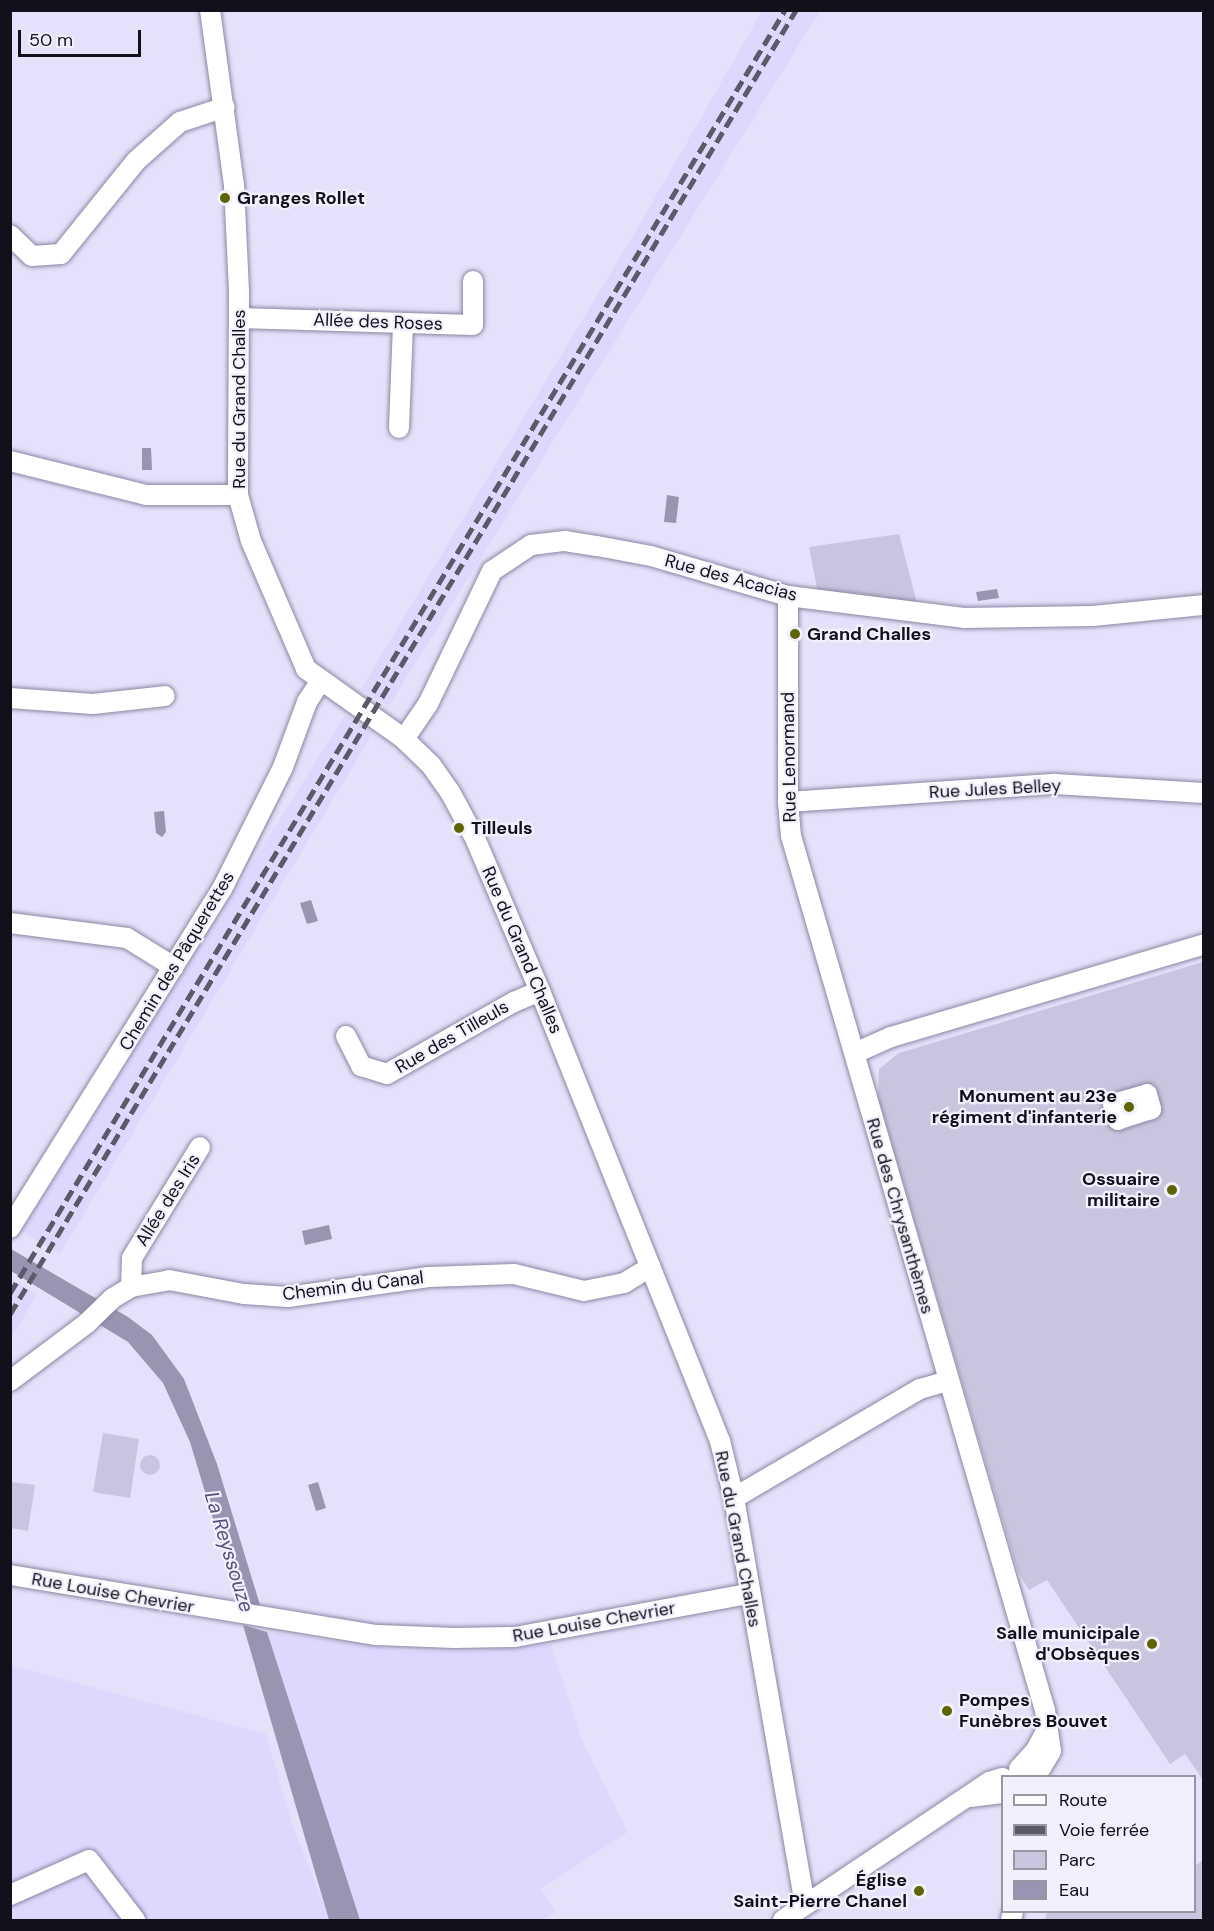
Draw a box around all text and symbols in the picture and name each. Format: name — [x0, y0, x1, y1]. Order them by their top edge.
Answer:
scale bar — [21, 18, 144, 56]
text: 50 m — [29, 28, 73, 52]
place label: Granges Rollet — [237, 187, 365, 209]
marker: Granges Rollet — [218, 191, 232, 205]
street label: Rue du Grand Challes — [228, 309, 250, 489]
street label: Allée des Roses — [313, 309, 443, 335]
street label: Rue des Acacias — [662, 550, 800, 606]
place label: Grand Challes — [807, 623, 931, 645]
marker: Grand Challes — [788, 627, 802, 641]
street label: Rue Lenormand — [777, 692, 801, 822]
street label: Rue Jules Belley — [928, 775, 1062, 803]
place label: Tilleuls — [471, 817, 533, 839]
marker: Tilleuls — [452, 821, 466, 835]
street label: Rue du Grand Challes — [477, 863, 567, 1037]
street label: Chemin des Pâquerettes — [115, 867, 239, 1055]
street label: Rue des Tilleuls — [391, 996, 513, 1078]
place label: Monument au 23e régiment d'infanterie — [932, 1086, 1117, 1128]
marker: Monument au 23e régiment d'infanterie — [1122, 1100, 1136, 1114]
street label: Rue des Chrysanthèmes — [862, 1116, 938, 1316]
street label: Allée des Iris — [131, 1150, 205, 1250]
place label: Ossuaire militaire — [1082, 1169, 1160, 1212]
marker: Ossuaire militaire — [1165, 1183, 1179, 1197]
street label: Chemin du Canal — [281, 1267, 425, 1305]
street label: Rue du Grand Challes — [710, 1449, 766, 1629]
water label: La Reyssouze — [199, 1489, 259, 1615]
street label: Rue Louise Chevrier — [30, 1568, 196, 1618]
street label: Rue Louise Chevrier — [511, 1597, 677, 1647]
place label: Salle municipale d'Obsèques — [996, 1623, 1140, 1666]
marker: Salle municipale d'Obsèques — [1145, 1637, 1159, 1651]
place label: Pompes Funèbres Bouvet — [959, 1690, 1107, 1732]
marker: Pompes Funèbres Bouvet — [940, 1704, 954, 1718]
legend — [1001, 1775, 1196, 1913]
text: Route — [1059, 1788, 1107, 1812]
text: Voie ferrée — [1059, 1818, 1149, 1842]
text: Parc — [1059, 1848, 1095, 1872]
place label: Église Saint-Pierre Chanel — [733, 1870, 907, 1912]
text: Eau — [1059, 1878, 1089, 1902]
marker: Église Saint-Pierre Chanel — [912, 1884, 926, 1898]

